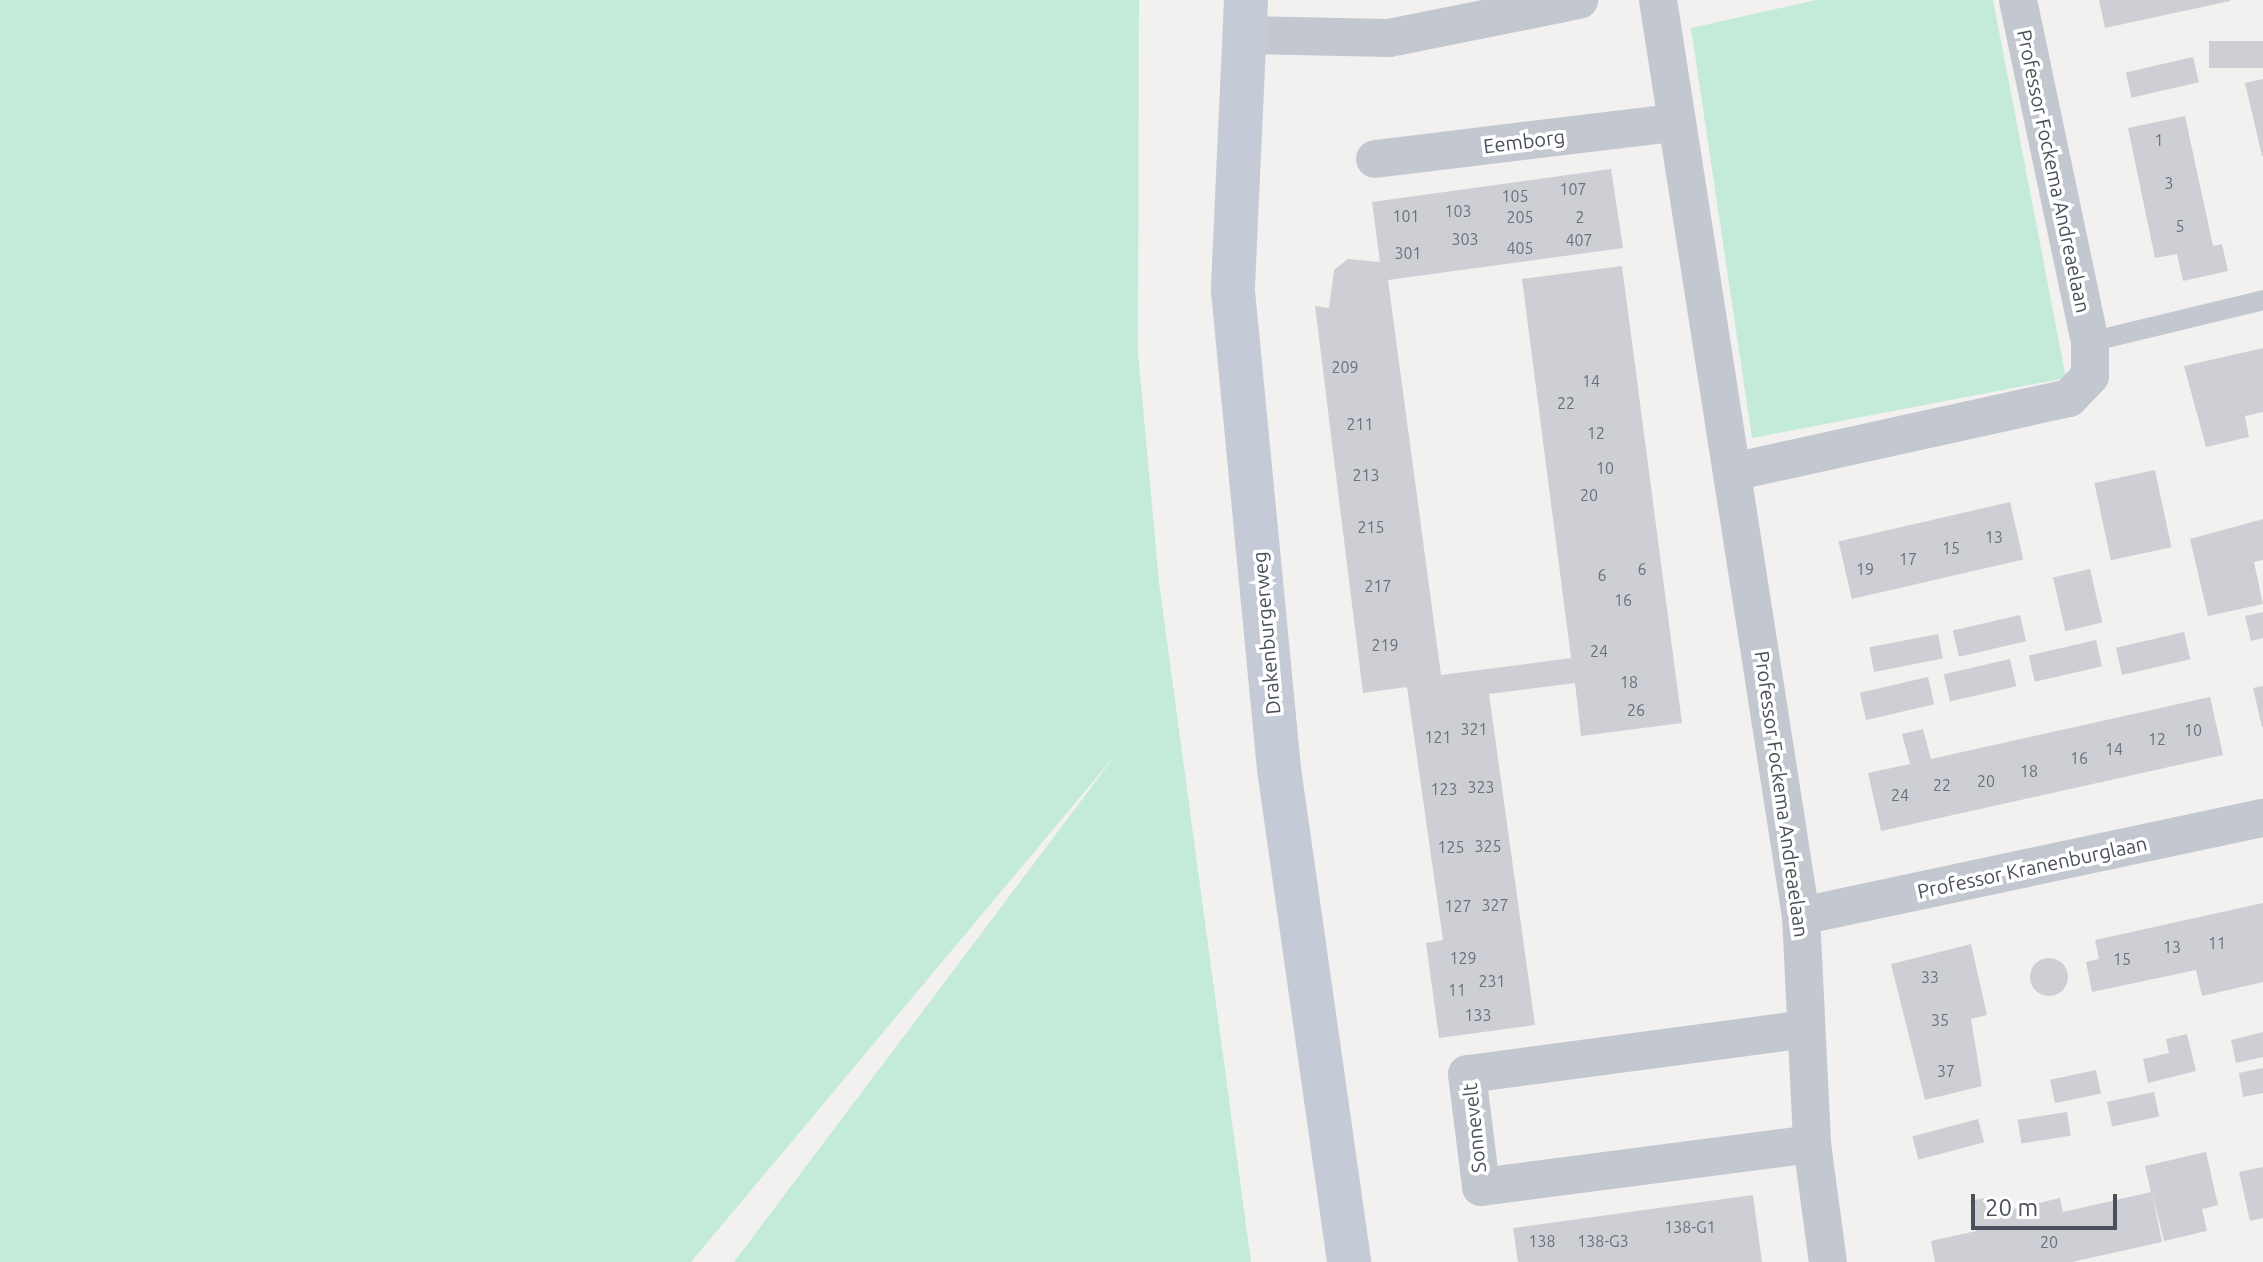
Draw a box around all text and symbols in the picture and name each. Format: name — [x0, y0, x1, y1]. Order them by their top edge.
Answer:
street label: Professor Fockema Andreaelaan — [2012, 27, 2096, 315]
street label: Eemborg — [1482, 124, 1566, 158]
house number: 1 — [2154, 130, 2164, 150]
house number: 3 — [2164, 173, 2174, 193]
house number: 107 — [1559, 179, 1587, 199]
house number: 105 — [1501, 186, 1529, 206]
house number: 103 — [1444, 201, 1472, 221]
house number: 101 — [1392, 206, 1420, 226]
house number: 205 — [1506, 207, 1534, 227]
house number: 2 — [1575, 207, 1585, 227]
house number: 5 — [2175, 216, 2185, 236]
house number: 303 — [1451, 229, 1479, 249]
house number: 407 — [1565, 230, 1593, 250]
house number: 405 — [1506, 238, 1534, 258]
house number: 301 — [1394, 243, 1422, 263]
house number: 209 — [1331, 357, 1359, 377]
house number: 14 — [1582, 371, 1600, 391]
house number: 22 — [1557, 393, 1575, 413]
house number: 211 — [1346, 414, 1374, 434]
house number: 12 — [1587, 423, 1605, 443]
house number: 10 — [1596, 458, 1614, 478]
house number: 213 — [1352, 465, 1380, 485]
house number: 20 — [1580, 485, 1598, 505]
house number: 215 — [1357, 517, 1385, 537]
house number: 13 — [1985, 527, 2003, 547]
house number: 15 — [1942, 538, 1960, 558]
house number: 17 — [1899, 549, 1917, 569]
street label: Drakenburgerweg — [1247, 551, 1285, 715]
house number: 6 — [1637, 559, 1647, 579]
house number: 19 — [1856, 559, 1874, 579]
house number: 6 — [1597, 565, 1607, 585]
house number: 217 — [1364, 576, 1392, 596]
house number: 16 — [1614, 590, 1632, 610]
house number: 219 — [1371, 635, 1399, 655]
house number: 24 — [1590, 641, 1608, 661]
street label: Professor Fockema Andreaelaan — [1750, 649, 1814, 939]
house number: 18 — [1620, 672, 1638, 692]
house number: 26 — [1627, 700, 1645, 720]
house number: 321 — [1460, 719, 1488, 739]
house number: 10 — [2184, 720, 2202, 740]
house number: 121 — [1424, 727, 1452, 747]
house number: 12 — [2148, 729, 2166, 749]
house number: 14 — [2105, 739, 2123, 759]
house number: 16 — [2070, 748, 2088, 768]
house number: 18 — [2020, 761, 2038, 781]
house number: 20 — [1977, 771, 1995, 791]
house number: 22 — [1933, 775, 1951, 795]
house number: 323 — [1467, 777, 1495, 797]
house number: 123 — [1430, 779, 1458, 799]
house number: 24 — [1891, 785, 1909, 805]
street label: Professor Kranenburglaan — [1915, 831, 2149, 903]
house number: 325 — [1474, 836, 1502, 856]
house number: 125 — [1437, 837, 1465, 857]
house number: 327 — [1481, 895, 1509, 915]
house number: 127 — [1444, 896, 1472, 916]
house number: 11 — [2208, 933, 2226, 953]
house number: 13 — [2163, 937, 2181, 957]
house number: 129 — [1449, 948, 1477, 968]
house number: 15 — [2113, 949, 2131, 969]
house number: 33 — [1921, 967, 1939, 987]
house number: 231 — [1478, 971, 1506, 991]
house number: 11 — [1448, 980, 1466, 1000]
house number: 133 — [1464, 1005, 1492, 1025]
house number: 35 — [1931, 1010, 1949, 1030]
house number: 37 — [1937, 1061, 1955, 1081]
street label: Sonnevelt — [1457, 1082, 1491, 1174]
scale bar — [1975, 1178, 2121, 1228]
text: 20 m — [1985, 1194, 2038, 1221]
house number: 138-G1 — [1664, 1217, 1716, 1237]
house number: 138 — [1528, 1231, 1556, 1251]
house number: 138-G3 — [1577, 1231, 1629, 1251]
house number: 20 — [2040, 1232, 2058, 1252]

